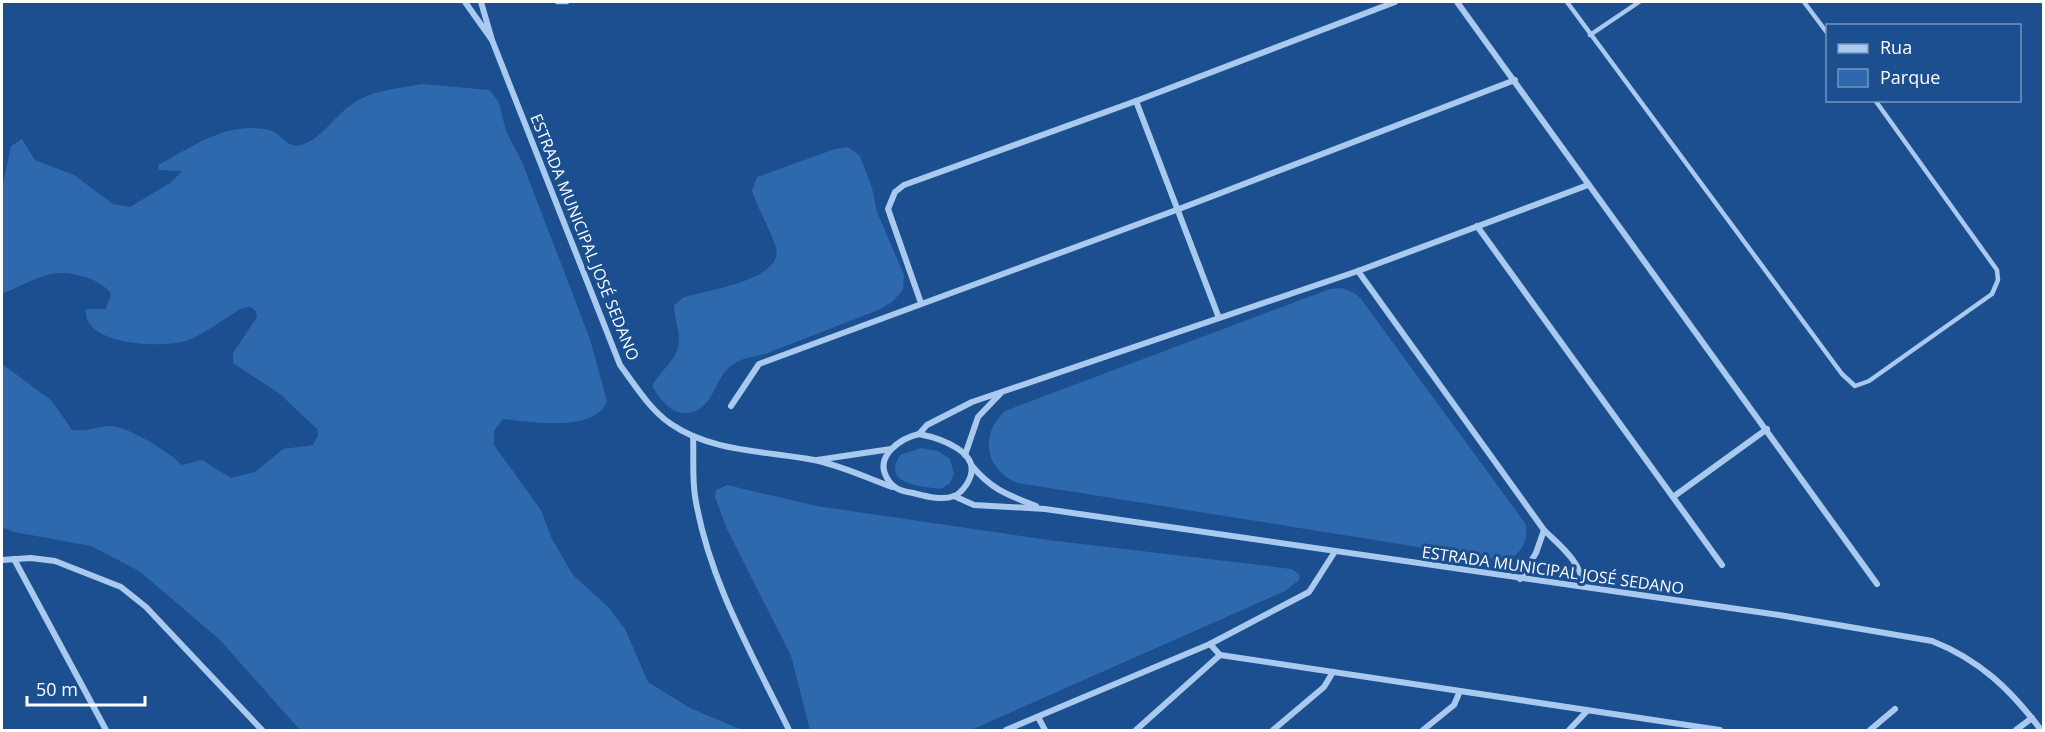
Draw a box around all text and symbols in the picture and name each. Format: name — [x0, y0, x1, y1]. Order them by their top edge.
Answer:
legend — [1826, 24, 2021, 102]
text: Rua — [1880, 35, 1912, 59]
text: Parque — [1880, 65, 1940, 89]
street label: ESTRADA MUNICIPAL JOSÉ SEDANO — [525, 110, 645, 364]
street label: ESTRADA MUNICIPAL JOSÉ SEDANO — [1421, 541, 1685, 599]
scale bar — [27, 669, 146, 707]
text: 50 m — [36, 677, 78, 701]

